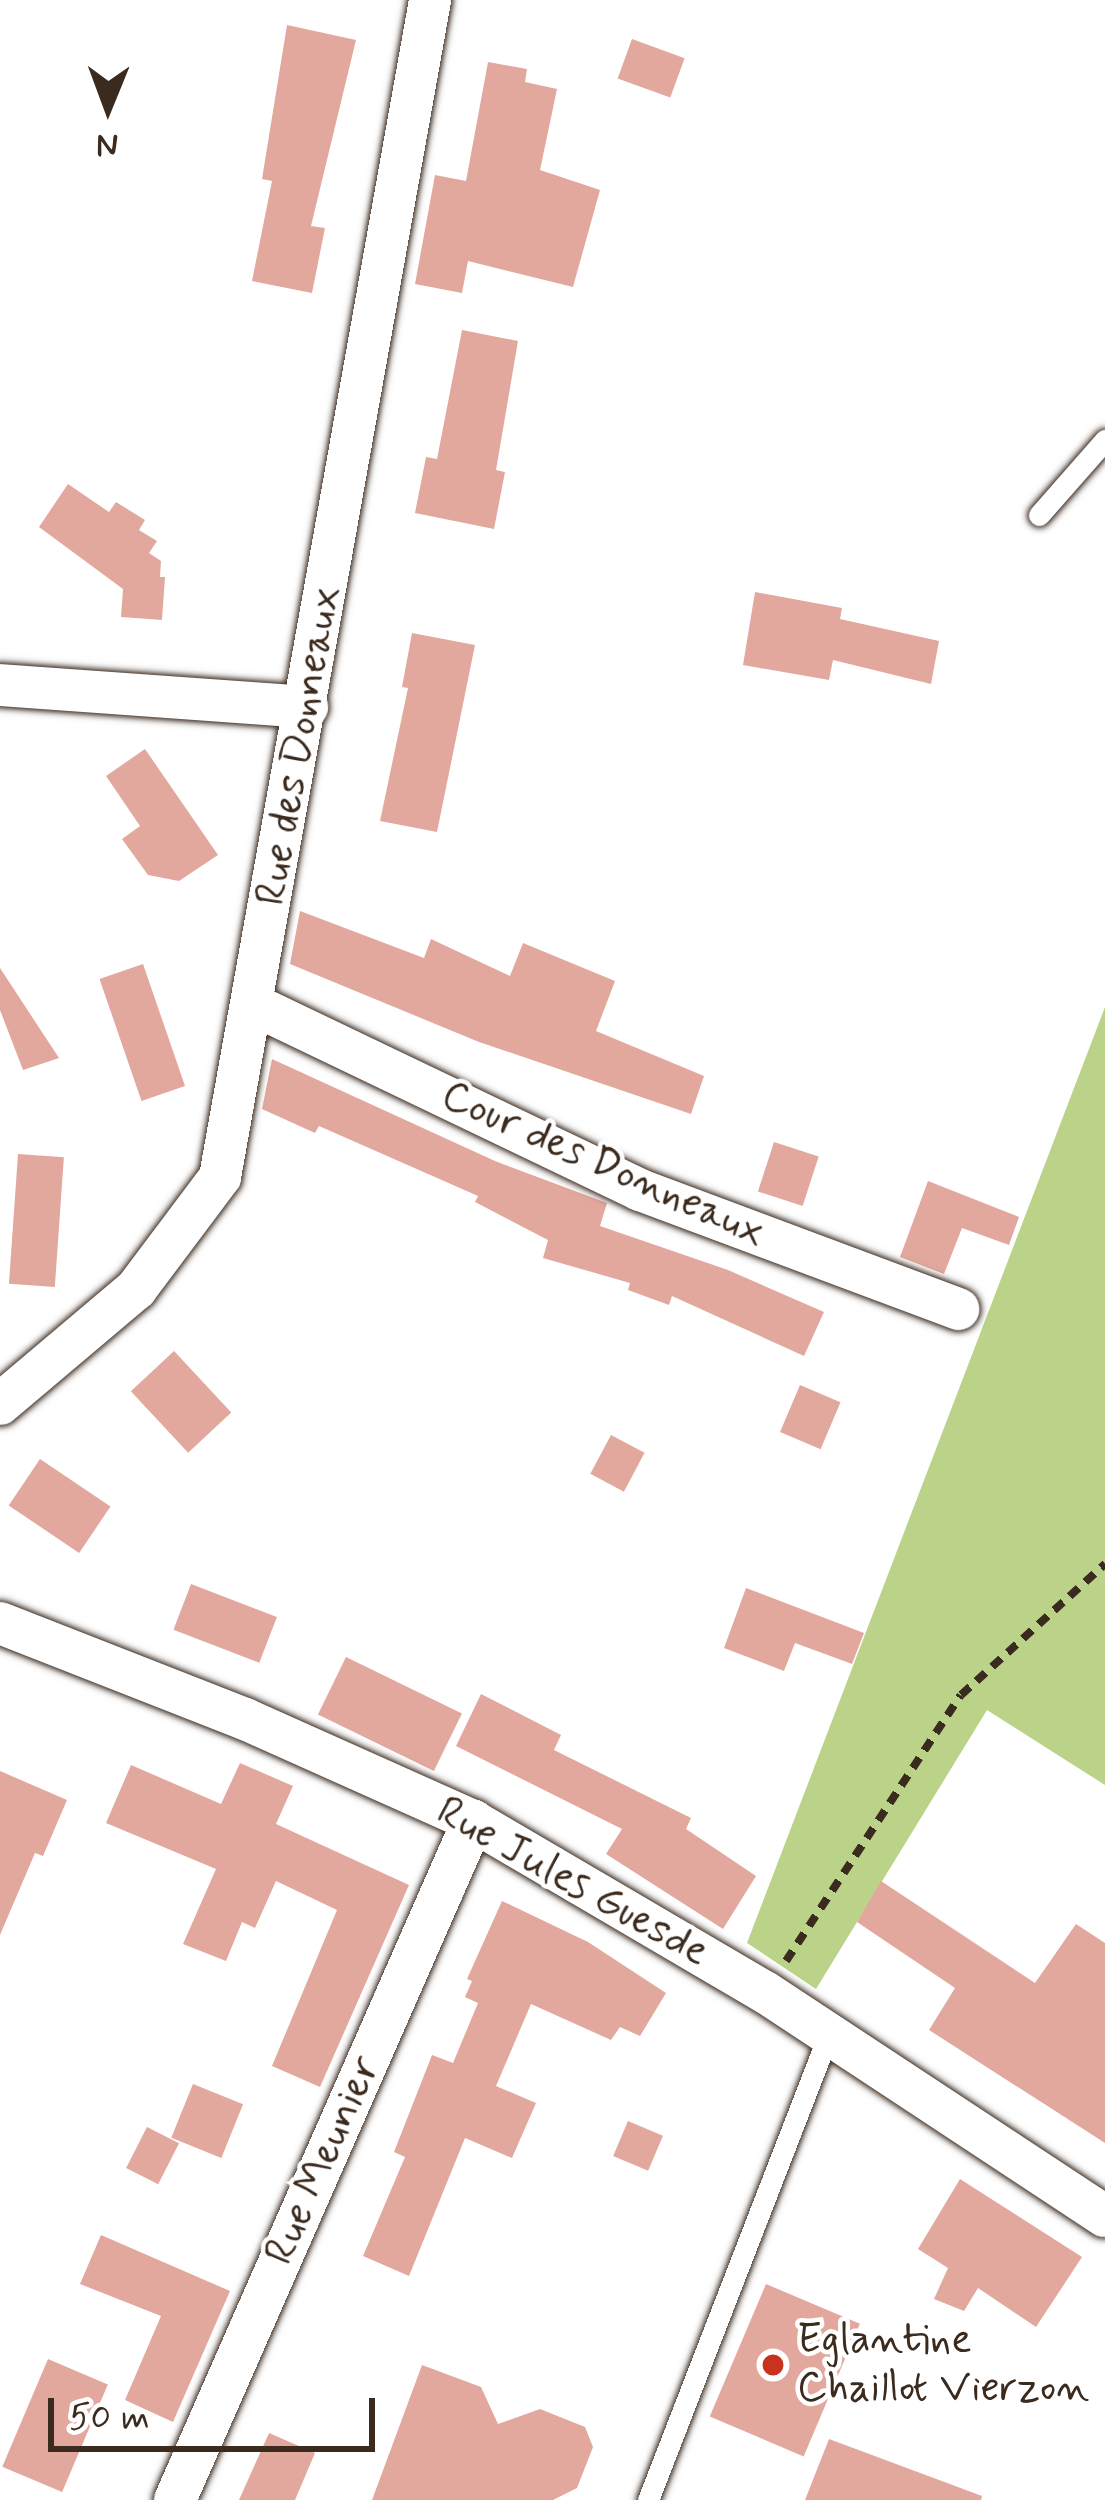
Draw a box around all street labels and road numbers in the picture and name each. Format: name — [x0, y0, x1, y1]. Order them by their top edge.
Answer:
street label: Rue des Donneaux — [246, 578, 354, 914]
street label: Cour des Donneaux — [432, 1070, 774, 1260]
street label: Rue Jules Guesde — [428, 1788, 716, 1978]
street label: Rue Meunier — [256, 2050, 392, 2272]

